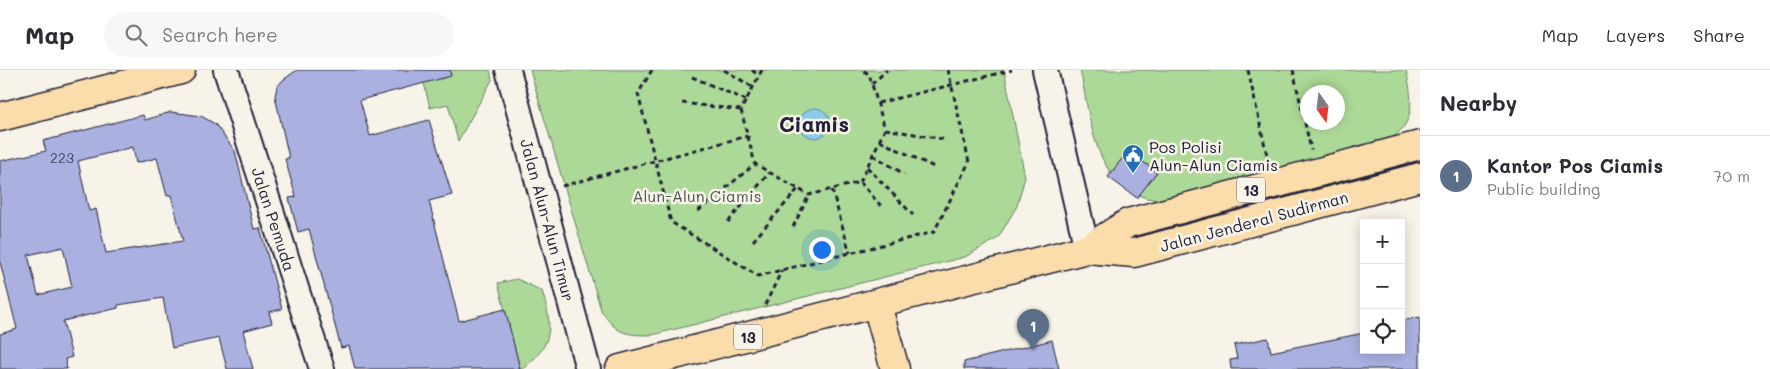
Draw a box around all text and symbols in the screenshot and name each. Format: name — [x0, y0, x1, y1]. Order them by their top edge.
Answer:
search box — [104, 12, 454, 57]
text: Map — [25, 19, 74, 50]
icon: search — [122, 21, 150, 49]
text: Search here — [162, 22, 278, 47]
text: Map — [1542, 23, 1578, 47]
text: Layers — [1606, 23, 1665, 47]
text: Share — [1693, 23, 1745, 47]
north arrow — [1300, 85, 1345, 130]
text: Nearby — [1440, 89, 1517, 116]
district label: Ciamis — [779, 110, 849, 137]
street label: Jalan Alun-Alun Timur — [516, 136, 580, 304]
place label: Pos Polisi Alun-Alun Ciamis — [1149, 136, 1278, 175]
public building icon: Pos Polisi Alun-Alun Ciamis — [1121, 143, 1145, 174]
house number: 223 — [50, 148, 74, 167]
text: Kantor Pos Ciamis — [1487, 153, 1663, 178]
street label: Jalan Pemuda — [247, 164, 301, 274]
text: 1 — [1452, 165, 1460, 186]
text: 70 m — [1713, 165, 1750, 186]
road number: 13 — [1237, 178, 1265, 202]
text: Public building — [1487, 178, 1600, 199]
park label: Alun-Alun Ciamis — [633, 185, 762, 206]
street label: Jalan Jenderal Sudirman — [1158, 186, 1350, 256]
map controls — [1360, 219, 1405, 354]
button: + — [1360, 219, 1405, 264]
your location — [809, 237, 835, 263]
button: − — [1360, 264, 1405, 309]
pin: 1 — [1017, 309, 1049, 350]
button: locate — [1360, 309, 1405, 354]
road number: 13 — [734, 324, 762, 350]

